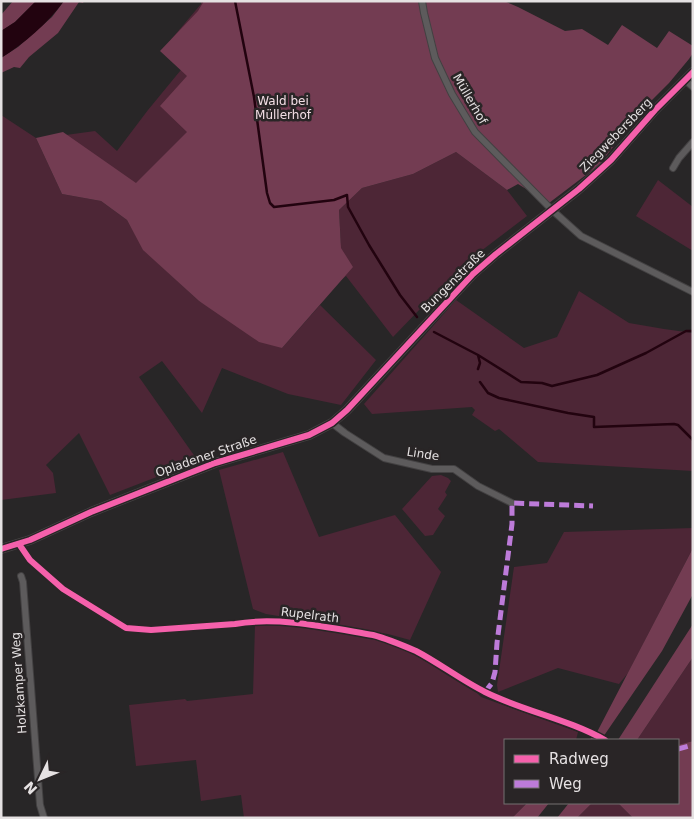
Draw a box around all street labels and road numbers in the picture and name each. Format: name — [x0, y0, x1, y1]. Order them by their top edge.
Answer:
street label: Müllerhof — [450, 71, 490, 127]
street label: Ziegwebersberg — [577, 95, 655, 175]
street label: Bungenstraße — [418, 246, 488, 316]
street label: Opladener Straße — [154, 432, 258, 480]
street label: Linde — [406, 445, 440, 463]
street label: Rupelrath — [280, 604, 340, 626]
street label: Holzkamper Weg — [8, 632, 30, 734]

